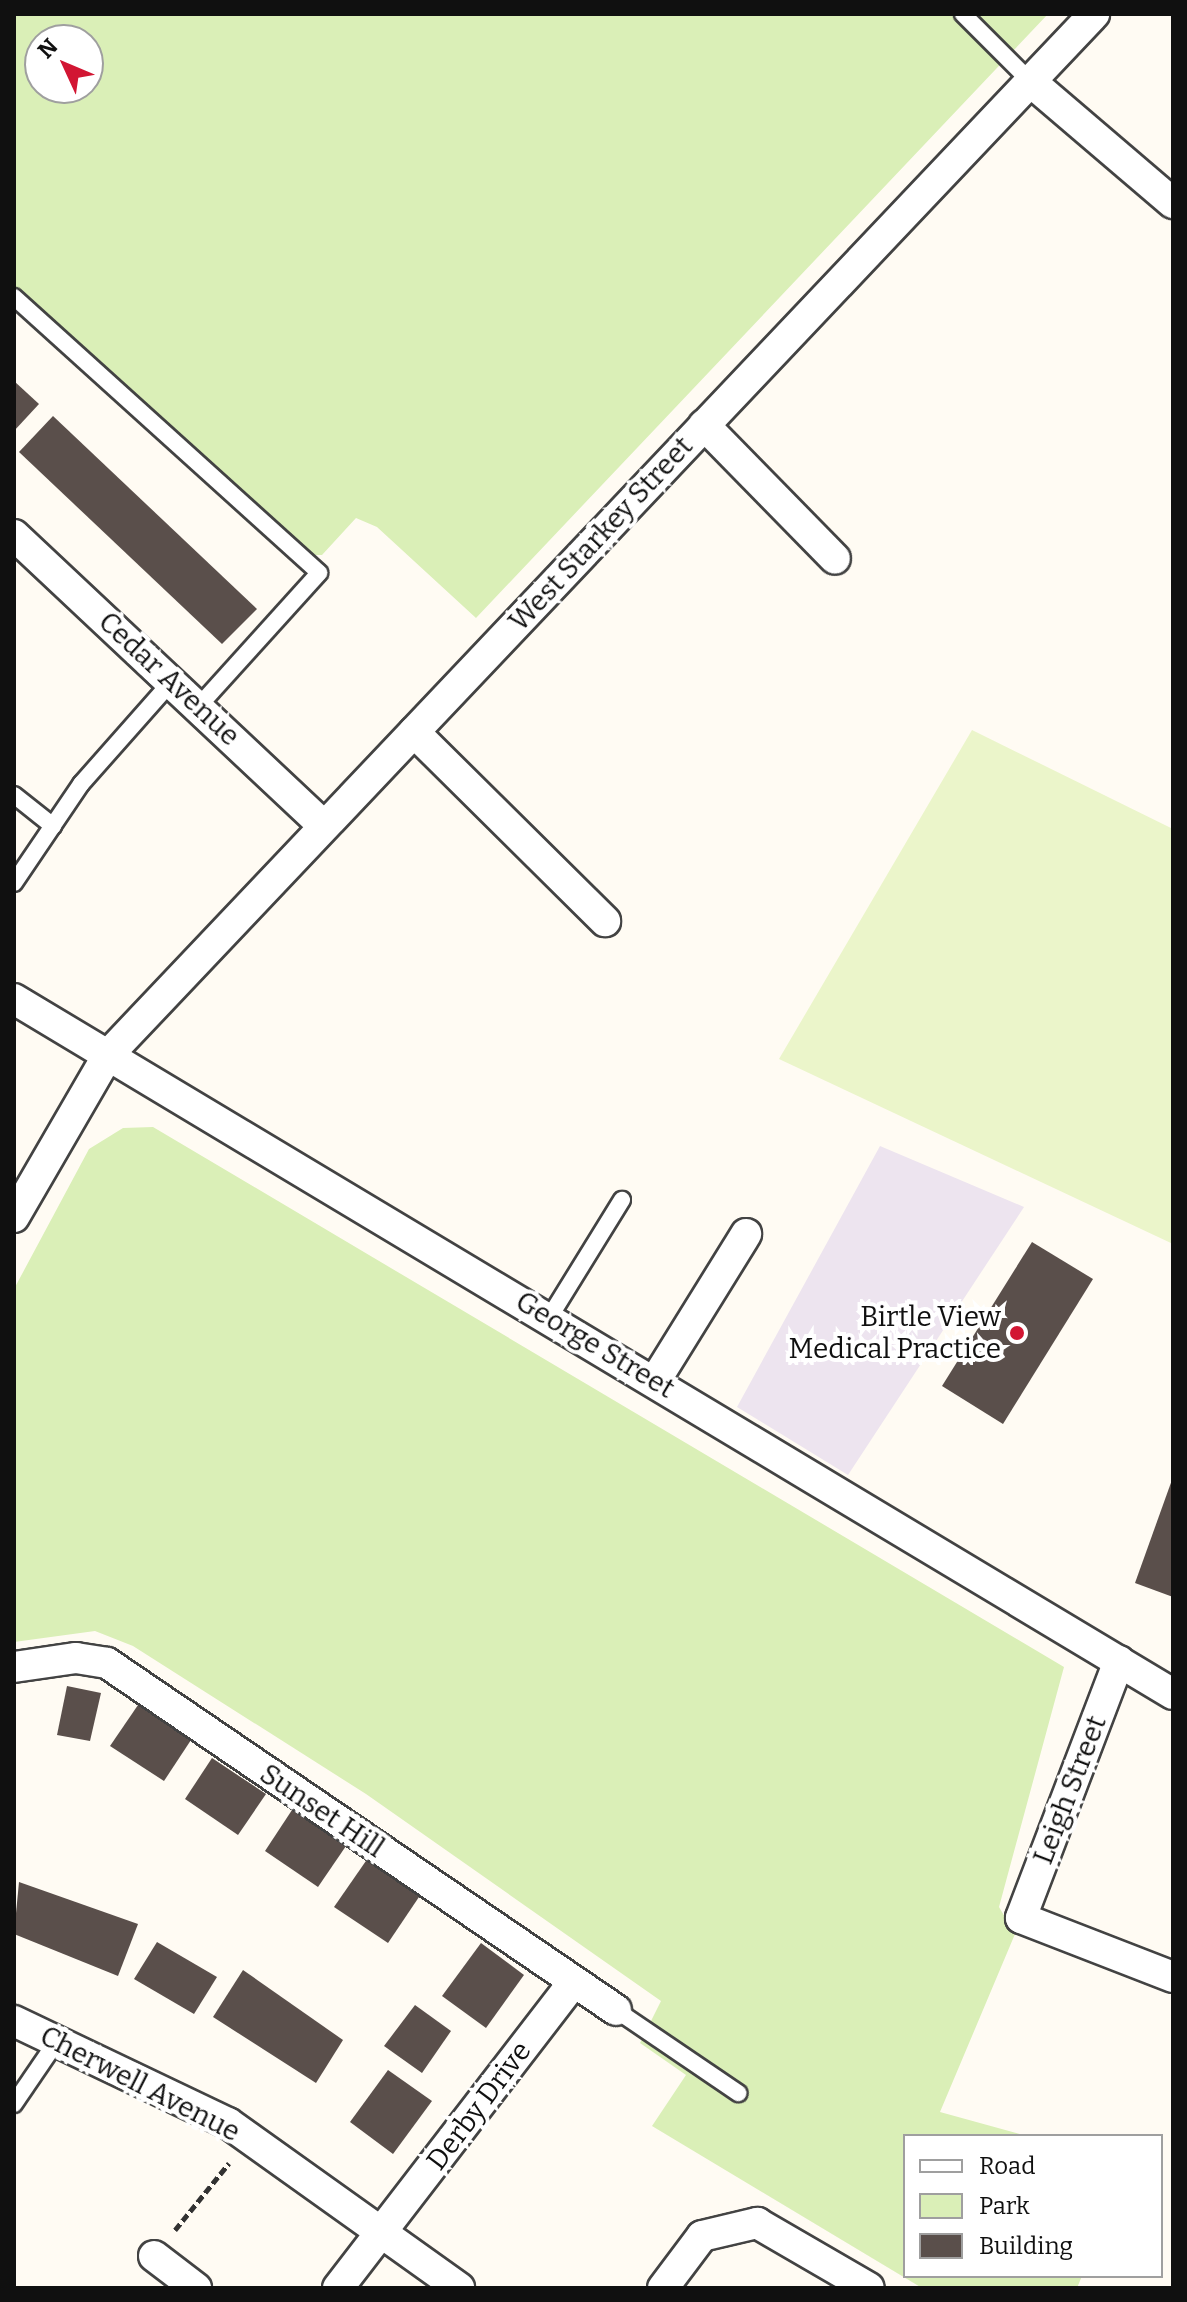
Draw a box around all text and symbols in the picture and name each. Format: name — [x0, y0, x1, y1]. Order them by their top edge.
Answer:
north arrow — [24, 24, 104, 104]
text: N — [32, 33, 63, 64]
street label: West Starkey Street — [502, 430, 700, 638]
street label: Cedar Avenue — [92, 605, 246, 753]
street label: George Street — [510, 1284, 680, 1406]
place label: Birtle View Medical Practice — [789, 1300, 1001, 1366]
marker: Birtle View Medical Practice — [1008, 1324, 1026, 1342]
street label: Leigh Street — [1026, 1711, 1114, 1869]
street label: Sunset Hill — [253, 1757, 391, 1865]
street label: Cherwell Avenue — [34, 2019, 246, 2149]
street label: Derby Drive — [420, 2035, 538, 2177]
legend — [903, 2134, 1163, 2278]
text: Road — [979, 2152, 1035, 2180]
text: Park — [979, 2192, 1030, 2220]
text: Building — [979, 2232, 1073, 2260]

